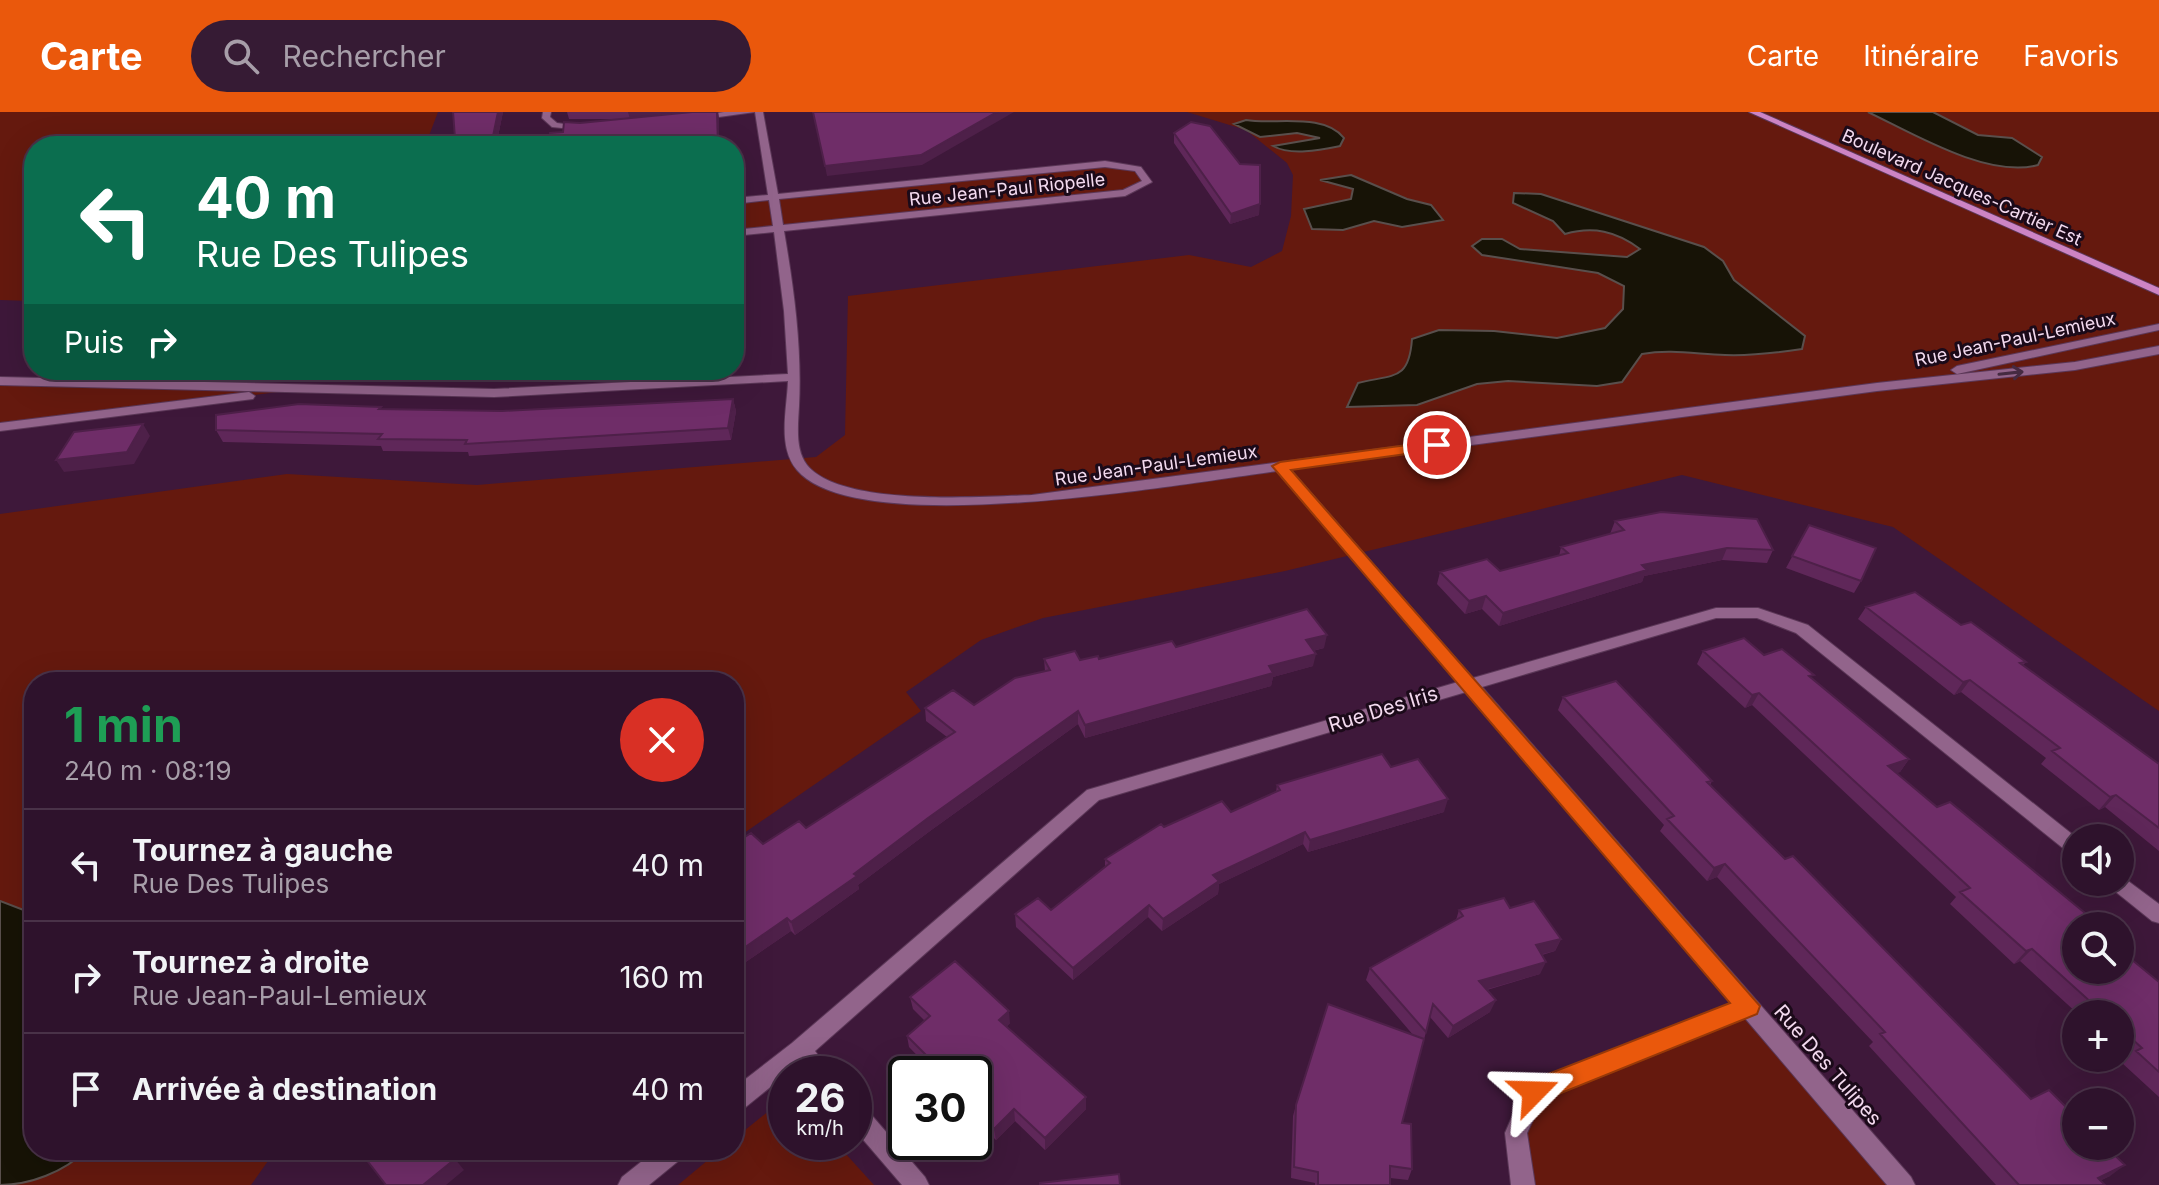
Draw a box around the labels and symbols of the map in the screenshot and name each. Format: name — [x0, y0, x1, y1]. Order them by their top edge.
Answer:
street label: Boulevard Jacques-Cartier Est — [1839, 125, 2085, 250]
street label: Rue Jean-Paul Riopelle — [908, 168, 1106, 210]
street label: Rue Jean-Paul-Lemieux — [1913, 307, 2117, 371]
one-way arrow — [1997, 365, 2024, 380]
pin — [1403, 411, 1471, 479]
street label: Rue Jean-Paul-Lemieux — [1053, 440, 1259, 490]
street label: Rue Des Iris — [1326, 681, 1440, 737]
street label: Rue Des Tulipes — [1769, 1000, 1887, 1130]
position arrow — [1492, 1050, 1576, 1134]
speed limit sign: 30 — [888, 1056, 992, 1160]

